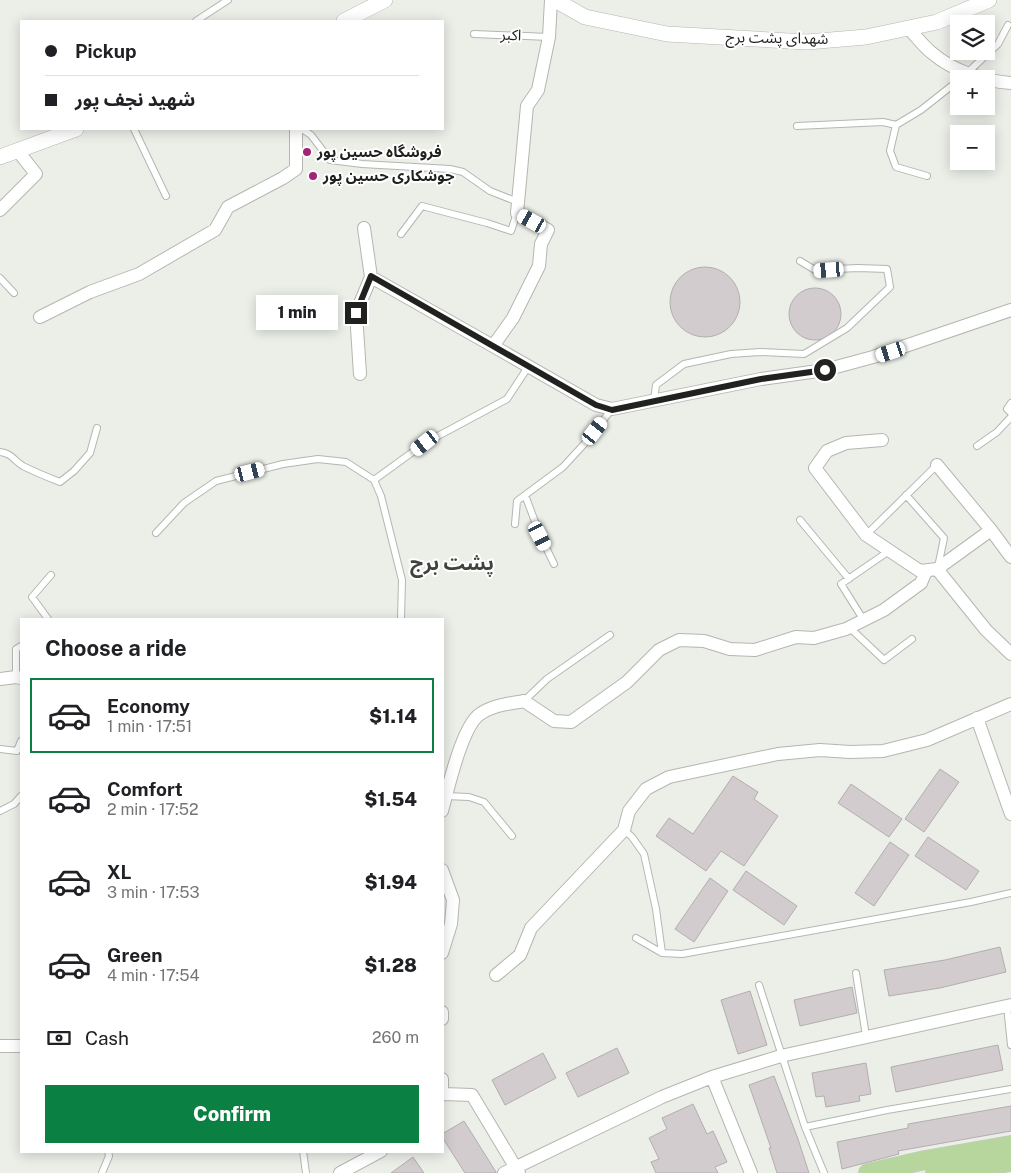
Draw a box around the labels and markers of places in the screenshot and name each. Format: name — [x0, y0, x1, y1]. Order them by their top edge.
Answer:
place label: فروشگاه حسین پور — [316, 143, 442, 162]
marker: فروشگاه حسین پور — [301, 146, 313, 158]
place label: جوشکاری حسین پور — [322, 167, 455, 186]
marker: جوشکاری حسین پور — [307, 170, 319, 182]

